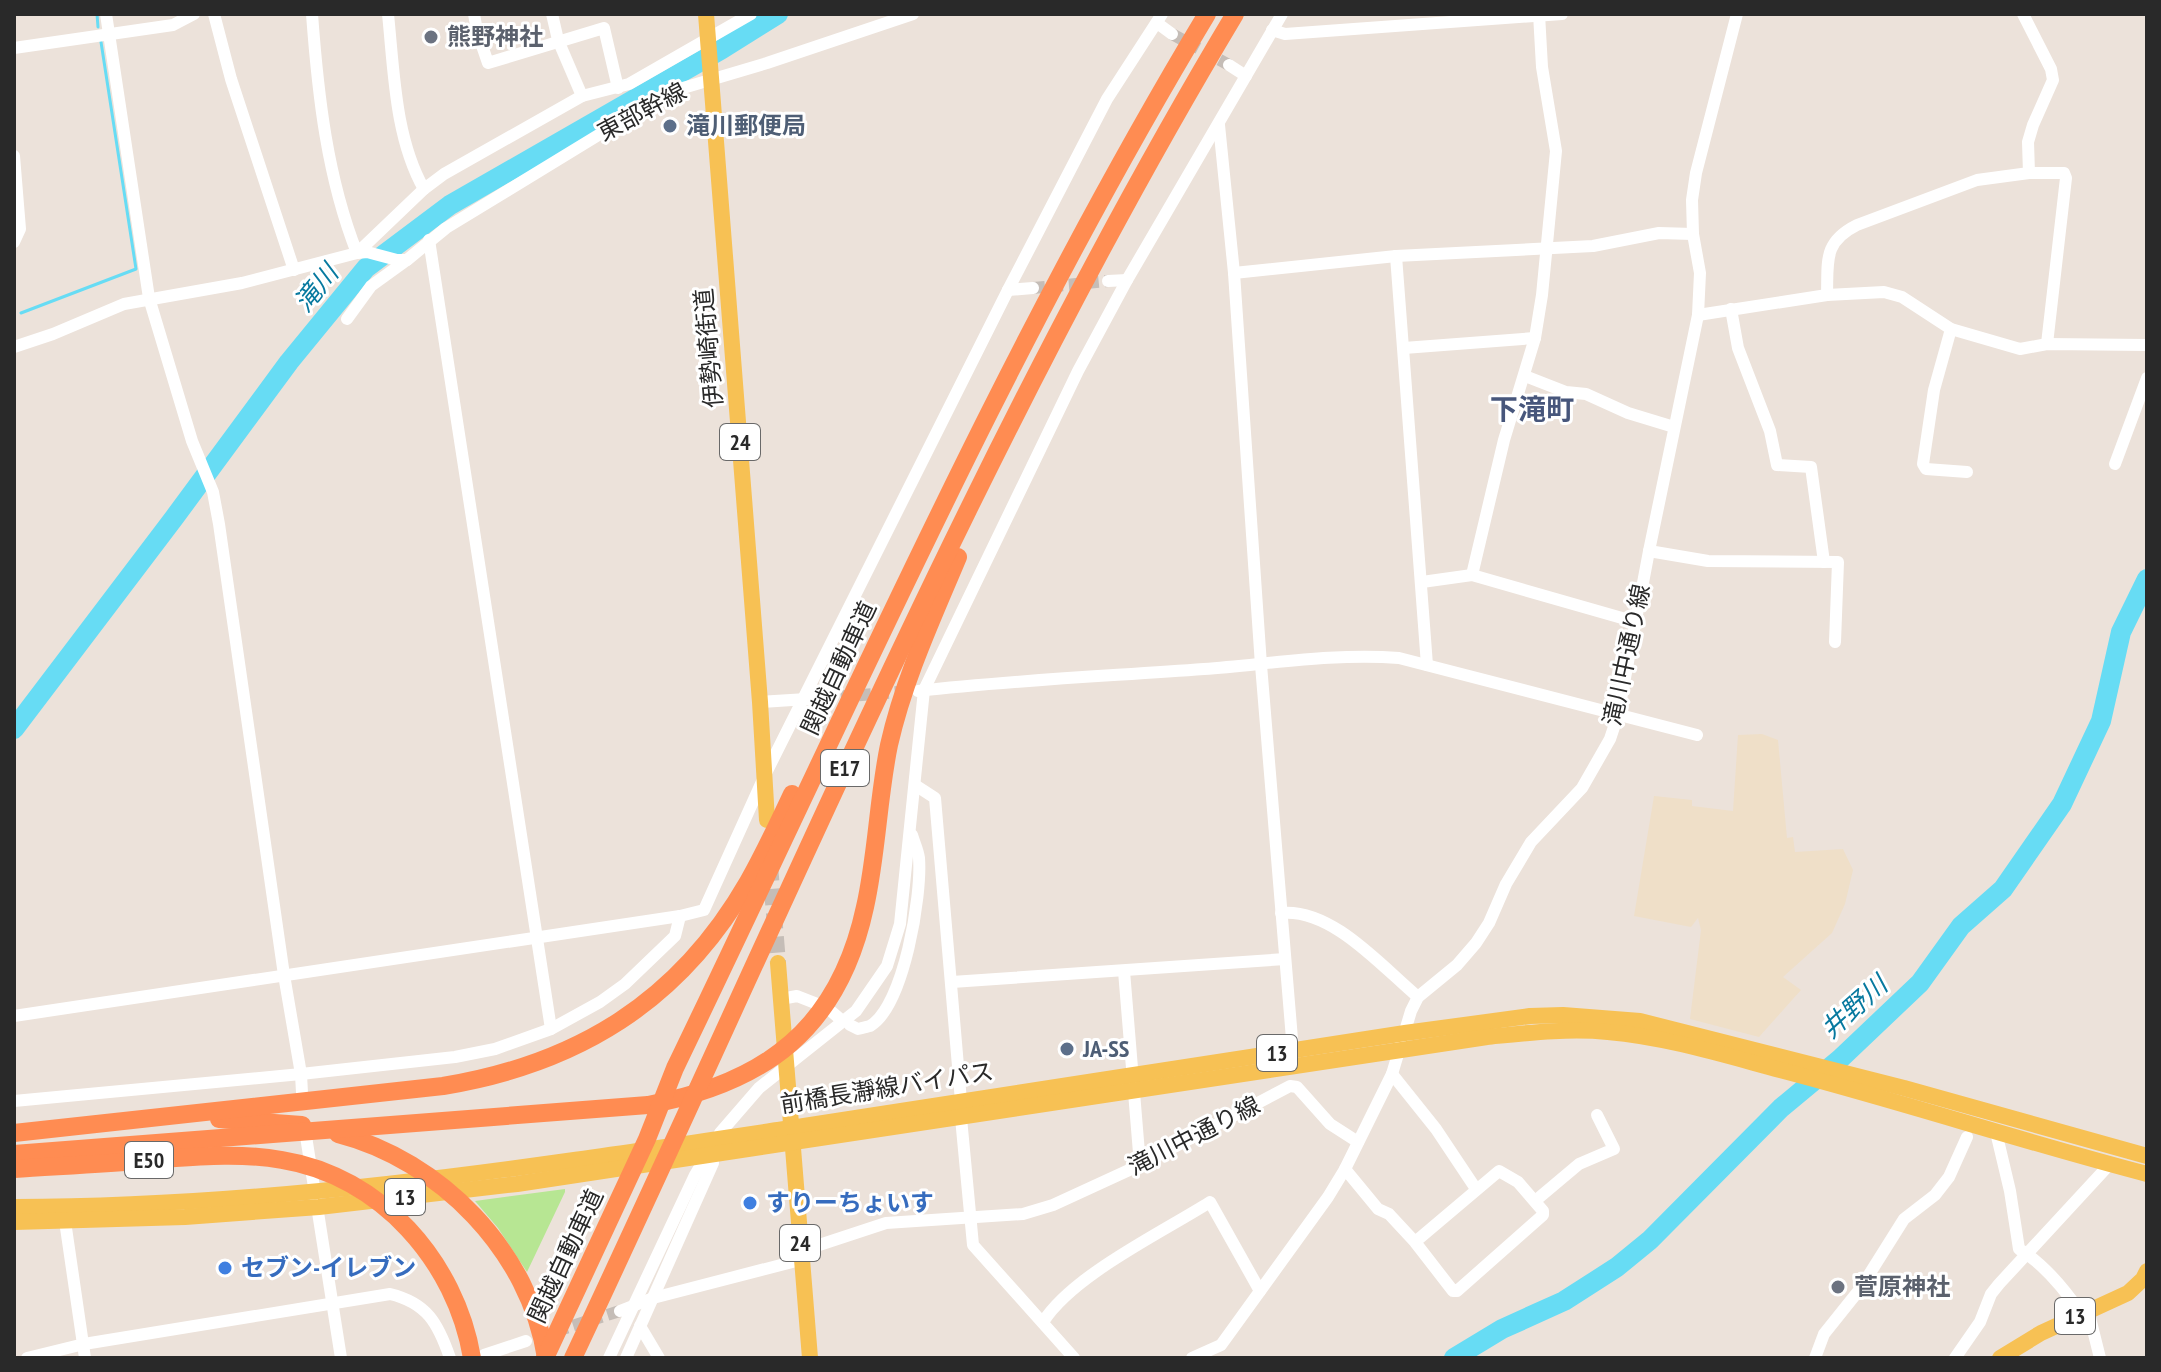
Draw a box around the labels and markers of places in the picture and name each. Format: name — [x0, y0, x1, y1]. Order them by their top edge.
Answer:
place label: 熊野神社 — [447, 21, 543, 52]
marker: 熊野神社 — [422, 28, 440, 46]
place label: 滝川郵便局 — [686, 110, 806, 141]
marker: 滝川郵便局 — [661, 117, 679, 135]
place label: JA-SS — [1082, 1033, 1129, 1064]
marker: JA-SS — [1058, 1040, 1076, 1058]
place label: すりーちょいす — [766, 1187, 934, 1218]
marker: すりーちょいす — [741, 1194, 759, 1212]
place label: セブン-イレブン — [241, 1252, 416, 1283]
marker: セブン-イレブン — [216, 1259, 234, 1277]
place label: 菅原神社 — [1854, 1271, 1950, 1302]
marker: 菅原神社 — [1829, 1278, 1847, 1296]

